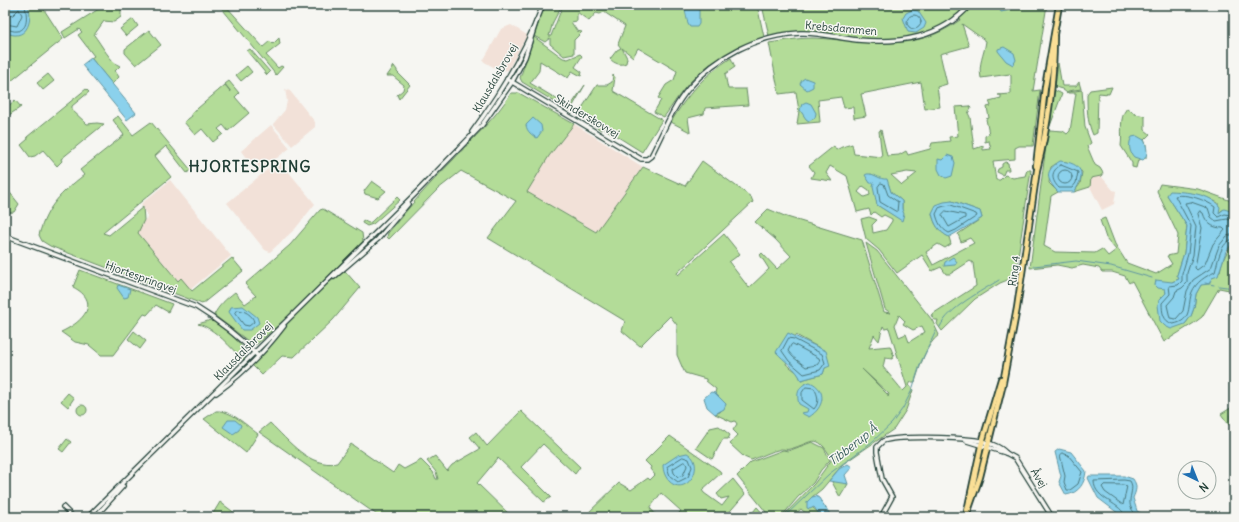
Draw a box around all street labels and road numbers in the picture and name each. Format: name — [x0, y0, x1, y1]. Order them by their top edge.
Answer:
street label: Krebsdammen — [804, 18, 878, 38]
street label: Klausdalsbrovej — [470, 41, 520, 115]
street label: Skinderskovvej — [552, 91, 622, 141]
street label: Ring 4 — [1005, 255, 1023, 287]
street label: Hjortespringvej — [103, 258, 179, 296]
street label: Klausdalsbrovej — [211, 319, 275, 383]
street label: Åvej — [1028, 465, 1051, 490]

